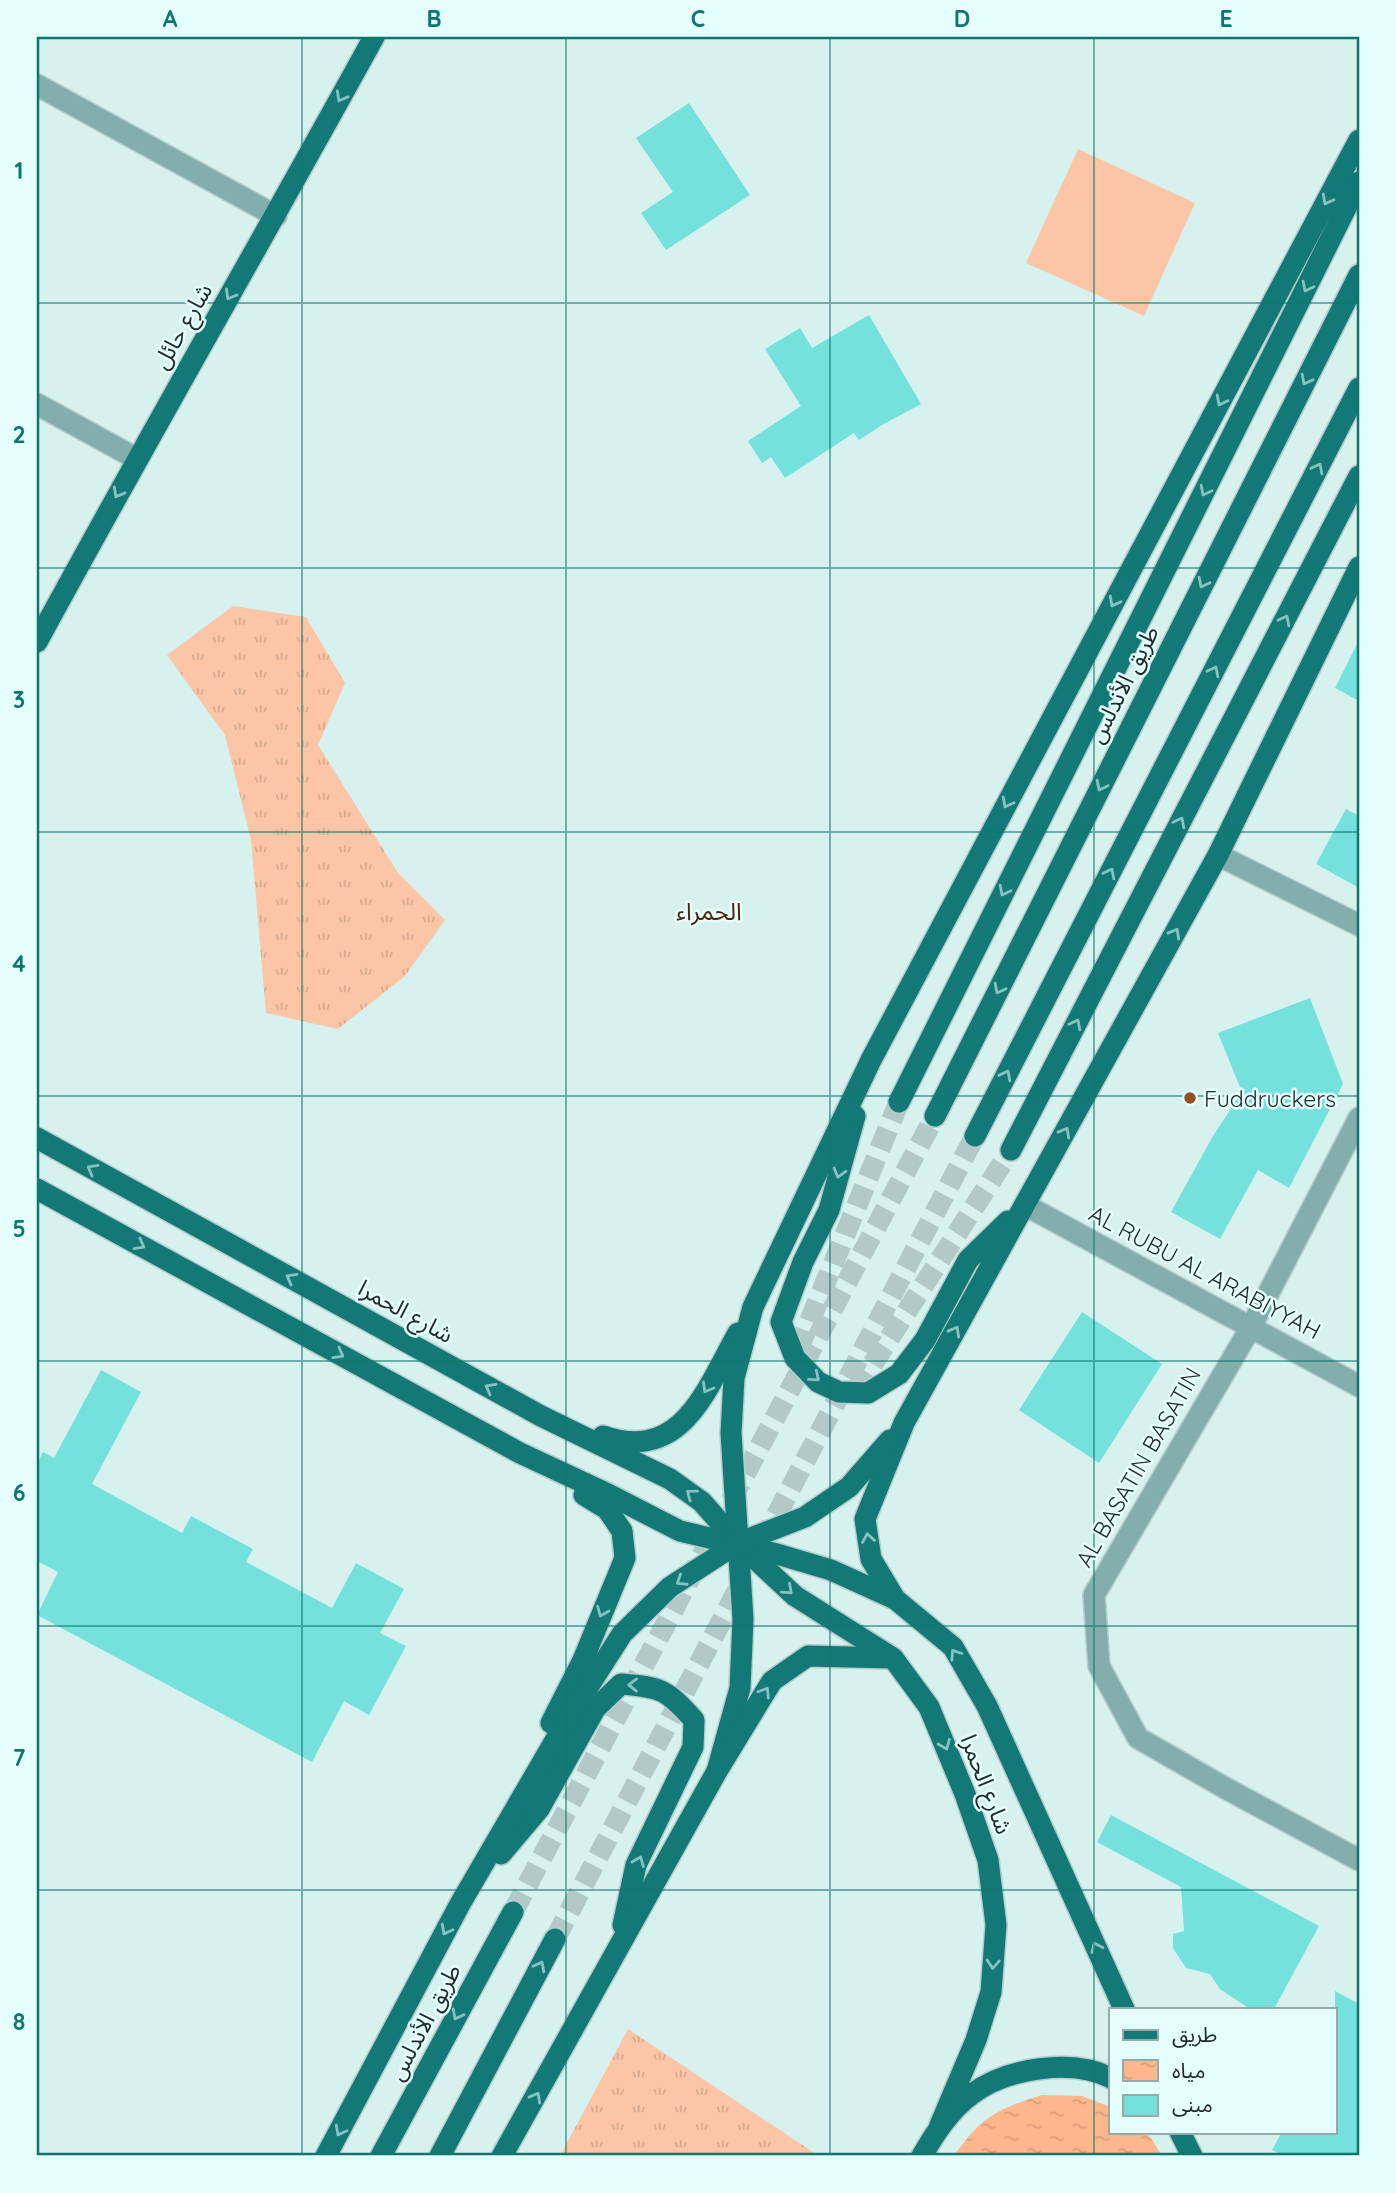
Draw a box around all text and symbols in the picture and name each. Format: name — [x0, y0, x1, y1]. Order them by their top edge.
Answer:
text: A — [163, 4, 178, 33]
text: B — [426, 4, 442, 33]
text: C — [691, 4, 705, 33]
text: D — [954, 4, 970, 33]
text: E — [1219, 4, 1233, 33]
one-way arrow — [336, 89, 349, 102]
text: 1 — [15, 156, 23, 185]
one-way arrow — [1322, 193, 1336, 206]
street label: شارع حائل — [146, 278, 221, 376]
one-way arrow — [1301, 280, 1315, 292]
one-way arrow — [225, 288, 238, 301]
one-way arrow — [1300, 373, 1314, 385]
one-way arrow — [1215, 394, 1229, 406]
text: 2 — [12, 420, 26, 449]
one-way arrow — [1310, 463, 1324, 475]
one-way arrow — [1199, 484, 1213, 496]
one-way arrow — [113, 486, 126, 498]
one-way arrow — [1198, 576, 1212, 588]
one-way arrow — [1109, 595, 1122, 607]
one-way arrow — [1276, 615, 1290, 627]
street label: طريق الأندلس — [1081, 620, 1165, 748]
one-way arrow — [1206, 665, 1220, 678]
text: 3 — [13, 685, 25, 714]
one-way arrow — [1096, 779, 1110, 791]
one-way arrow — [1002, 796, 1016, 808]
one-way arrow — [1172, 817, 1186, 829]
one-way arrow — [1102, 868, 1115, 880]
one-way arrow — [999, 884, 1013, 896]
district label: الحمراء — [676, 896, 742, 926]
one-way arrow — [1166, 928, 1180, 940]
text: 4 — [12, 949, 26, 978]
one-way arrow — [993, 982, 1007, 994]
one-way arrow — [1067, 1019, 1081, 1031]
one-way arrow — [998, 1070, 1011, 1082]
place label: Fuddruckers — [1204, 1084, 1336, 1113]
marker: Fuddruckers — [1182, 1090, 1198, 1106]
one-way arrow — [1057, 1127, 1070, 1140]
one-way arrow — [86, 1164, 99, 1177]
one-way arrow — [833, 1167, 848, 1179]
street label: AL RUBU AL ARABIYYAH — [1084, 1199, 1326, 1345]
text: 5 — [12, 1214, 26, 1243]
one-way arrow — [132, 1237, 145, 1250]
one-way arrow — [286, 1273, 298, 1286]
street label: شارع الحمرا — [352, 1273, 459, 1352]
one-way arrow — [947, 1326, 960, 1339]
one-way arrow — [332, 1346, 344, 1359]
street label: AL BASATIN BASATIN — [1069, 1362, 1207, 1572]
one-way arrow — [808, 1369, 820, 1382]
one-way arrow — [702, 1380, 715, 1393]
one-way arrow — [485, 1383, 498, 1396]
text: 6 — [13, 1478, 25, 1507]
one-way arrow — [686, 1490, 699, 1502]
one-way arrow — [861, 1532, 876, 1544]
one-way arrow — [675, 1572, 688, 1585]
one-way arrow — [780, 1582, 793, 1594]
one-way arrow — [597, 1606, 611, 1618]
one-way arrow — [951, 1649, 964, 1662]
one-way arrow — [627, 1678, 638, 1693]
one-way arrow — [757, 1687, 770, 1700]
street label: شارع الحمرا — [952, 1730, 1019, 1839]
one-way arrow — [937, 1738, 951, 1750]
text: 7 — [13, 1743, 26, 1772]
one-way arrow — [631, 1856, 645, 1868]
one-way arrow — [441, 1922, 455, 1935]
one-way arrow — [1090, 1942, 1104, 1954]
street label: طريق الأندلس — [381, 1959, 467, 2085]
one-way arrow — [986, 1959, 1001, 1970]
one-way arrow — [532, 1961, 546, 1973]
text: 8 — [13, 2007, 25, 2036]
one-way arrow — [452, 2008, 465, 2020]
legend — [1109, 2008, 1336, 2134]
text: طريق — [1172, 2021, 1217, 2048]
text: مياه — [1172, 2057, 1205, 2083]
one-way arrow — [527, 2091, 541, 2104]
text: مبنى — [1172, 2091, 1213, 2117]
one-way arrow — [335, 2123, 348, 2136]

